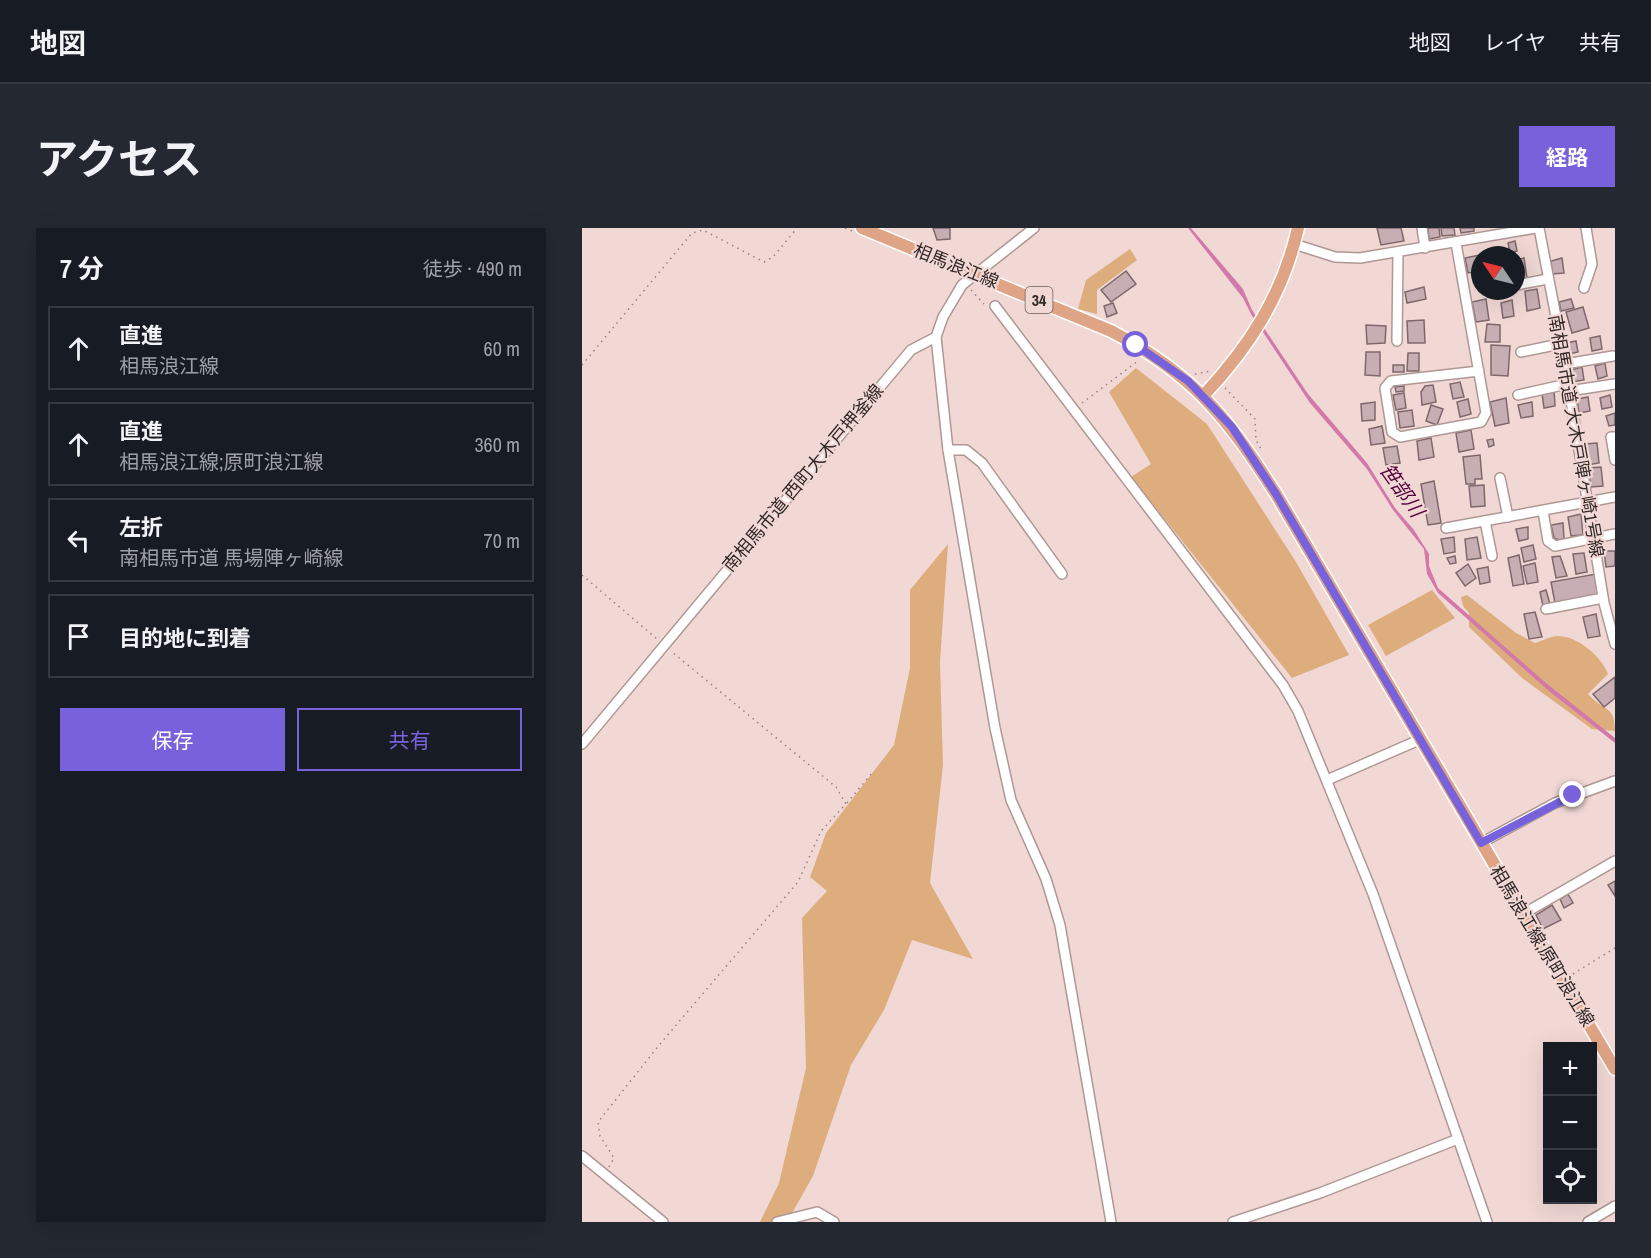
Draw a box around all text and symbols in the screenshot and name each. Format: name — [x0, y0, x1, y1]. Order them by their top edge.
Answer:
text: 地図 — [30, 24, 86, 62]
text: 地図 — [1409, 28, 1451, 57]
text: レイヤ — [1484, 28, 1546, 57]
text: 共有 — [1579, 28, 1621, 57]
button: 経路 — [1519, 126, 1615, 187]
text: アクセス — [36, 131, 202, 187]
street label: 相馬浪江線 — [910, 237, 1003, 294]
north arrow — [1471, 246, 1525, 300]
text: 7 分 — [60, 251, 104, 286]
text: 徒歩 · 490 m — [423, 255, 522, 282]
road number: 34 — [1026, 287, 1052, 313]
street label: 南相馬市道 大木戸陣ヶ崎1号線 — [1543, 312, 1610, 559]
text: 直進 — [119, 320, 163, 350]
route start — [1122, 331, 1148, 357]
icon: ahead — [62, 332, 95, 365]
text: 60 m — [484, 335, 520, 362]
text: 相馬浪江線 — [119, 352, 219, 379]
street label: 南相馬市道 西町大木戸押釜線 — [717, 378, 889, 577]
text: 直進 — [119, 416, 163, 446]
icon: ahead — [62, 428, 95, 461]
text: 360 m — [474, 431, 520, 458]
text: 相馬浪江線;原町浪江線 — [119, 448, 324, 475]
water label: 笹部川 — [1374, 457, 1432, 524]
text: 左折 — [119, 512, 163, 542]
icon: left — [62, 524, 95, 557]
text: 70 m — [484, 527, 520, 554]
text: 南相馬市道 馬場陣ヶ崎線 — [119, 544, 344, 571]
icon: arrive — [62, 620, 95, 653]
text: 目的地に到着 — [119, 623, 251, 653]
button: 保存 — [60, 708, 285, 771]
button: 共有 — [297, 708, 522, 771]
route end — [1559, 781, 1585, 807]
street label: 相馬浪江線;原町浪江線 — [1484, 860, 1601, 1031]
map controls — [1543, 1042, 1597, 1204]
button: + — [1543, 1042, 1597, 1096]
button: − — [1543, 1096, 1597, 1150]
button: locate — [1543, 1150, 1597, 1204]

